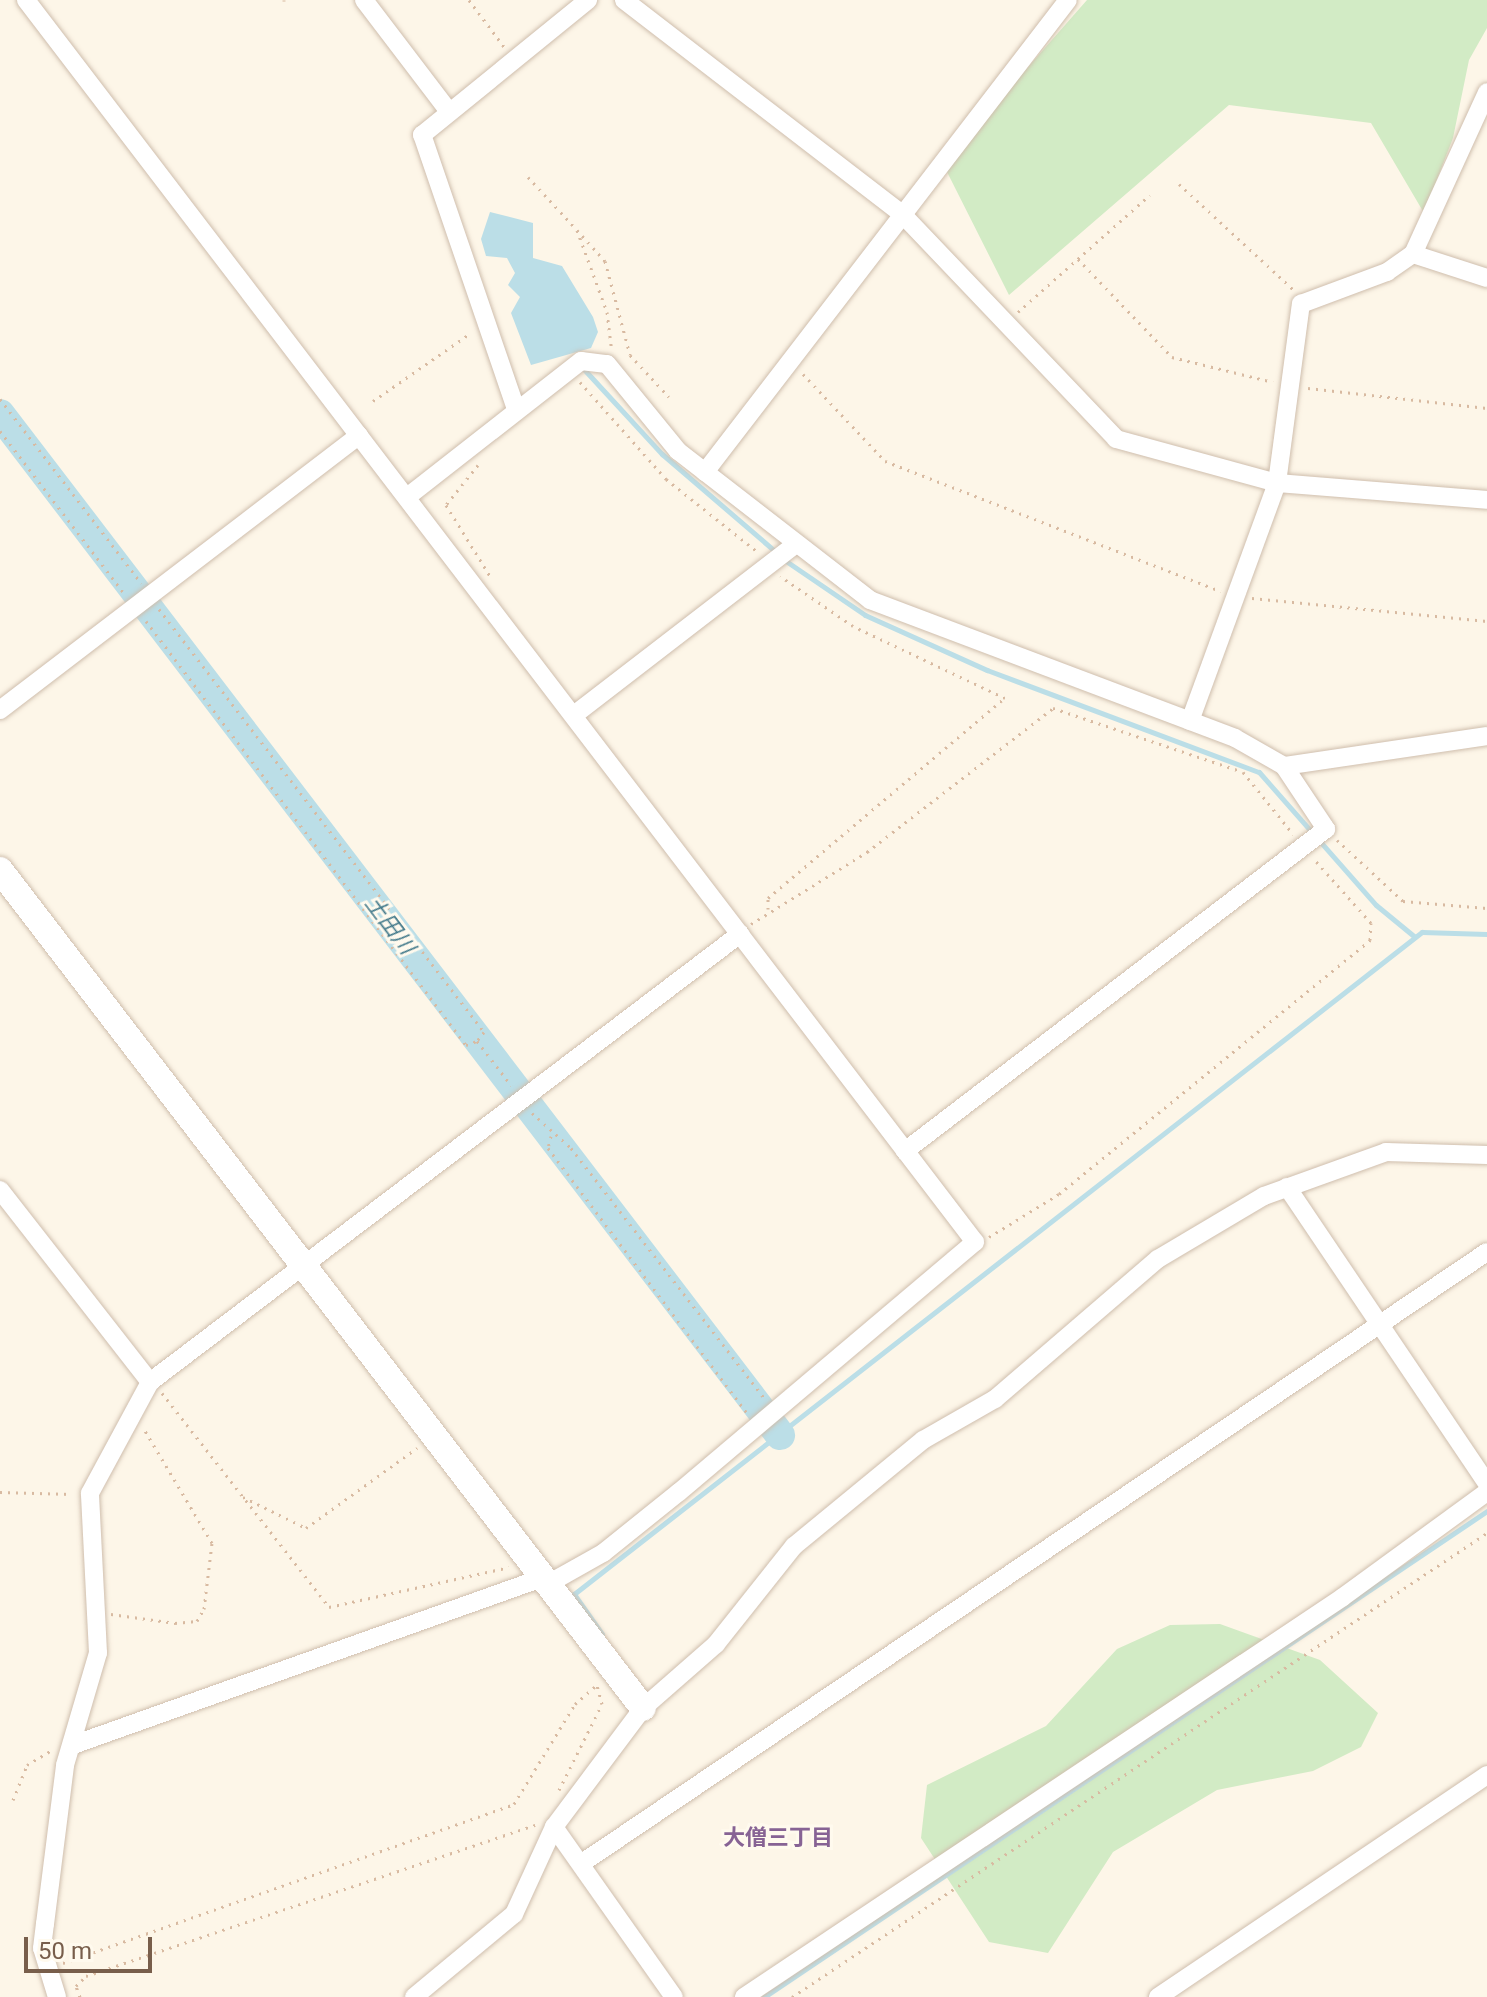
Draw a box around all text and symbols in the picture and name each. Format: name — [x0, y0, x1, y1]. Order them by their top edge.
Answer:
water label: 土田川 — [360, 891, 420, 959]
district label: 大僧三丁目 — [723, 1825, 833, 1851]
scale bar — [28, 1921, 156, 1971]
text: 50 m — [38, 1937, 92, 1965]

